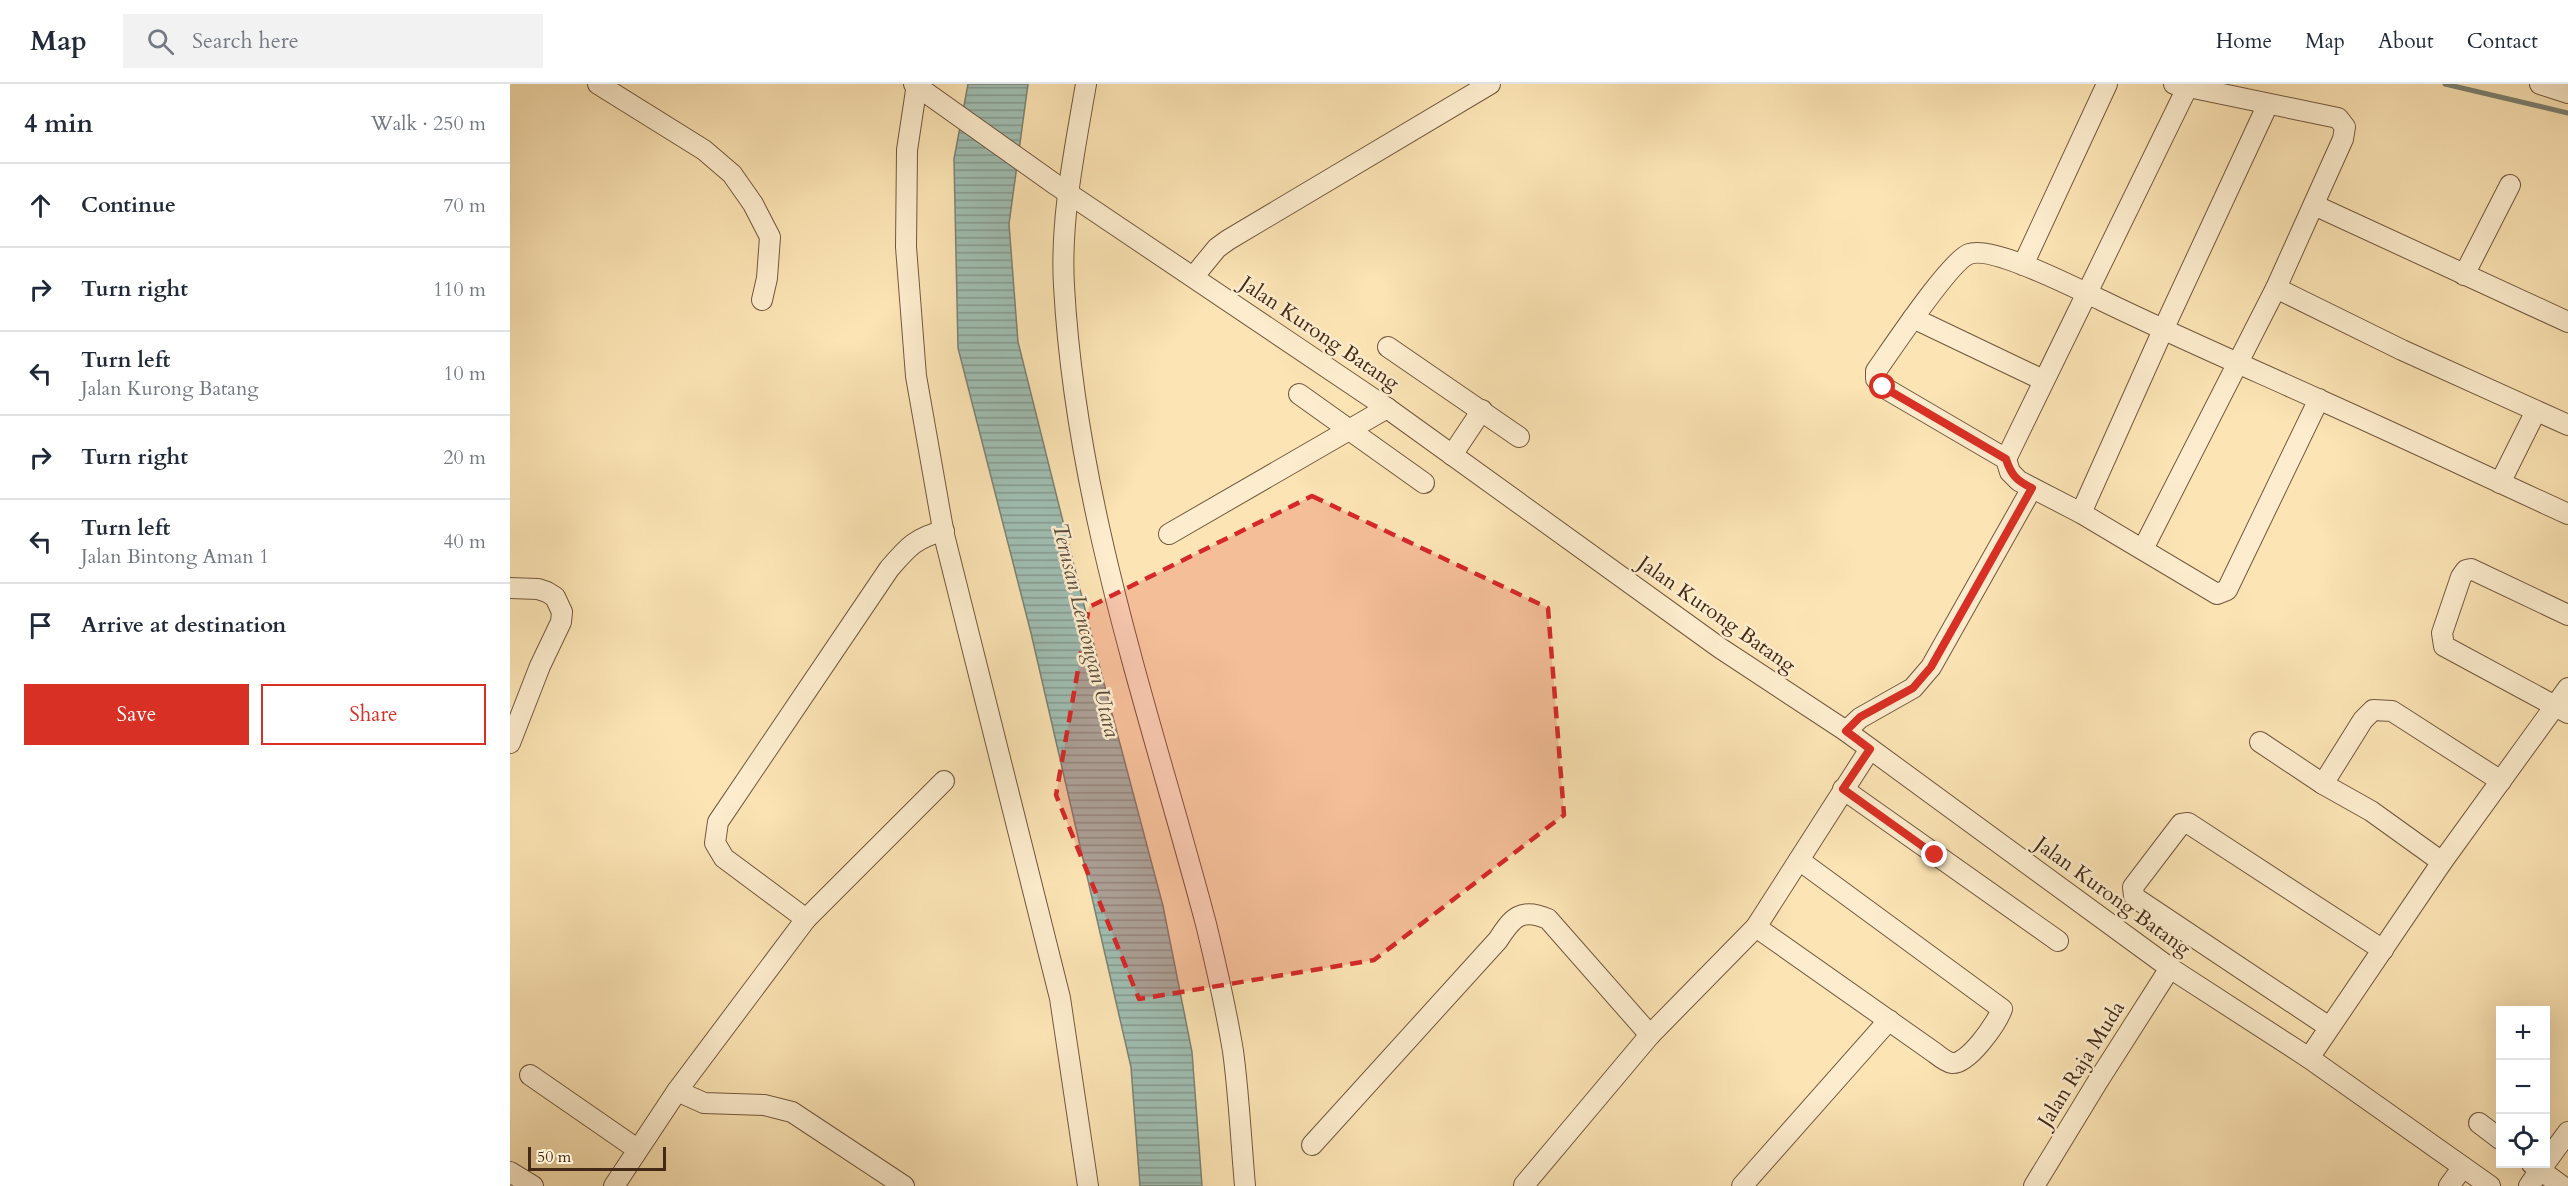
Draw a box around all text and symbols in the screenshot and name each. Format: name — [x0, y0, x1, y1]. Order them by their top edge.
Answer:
search box — [123, 14, 543, 68]
text: Map — [30, 22, 87, 60]
icon: search — [144, 25, 177, 58]
text: Search here — [192, 26, 299, 56]
text: Home — [2216, 27, 2272, 56]
text: Map — [2305, 27, 2345, 56]
text: About — [2378, 27, 2434, 56]
text: Contact — [2467, 27, 2538, 56]
text: 4 min — [24, 106, 93, 141]
text: Walk · 250 m — [371, 110, 486, 137]
icon: ahead — [24, 189, 57, 222]
text: Continue — [81, 190, 176, 220]
text: 70 m — [443, 192, 486, 219]
street label: Jalan Kurong Batang — [1232, 268, 1405, 398]
icon: right — [24, 273, 57, 306]
text: Turn right — [81, 274, 188, 304]
text: 110 m — [433, 276, 486, 303]
text: Turn left — [81, 345, 170, 375]
icon: left — [24, 357, 57, 390]
text: 10 m — [443, 360, 486, 387]
route start — [1869, 373, 1895, 399]
text: Jalan Kurong Batang — [81, 375, 259, 402]
icon: right — [24, 441, 57, 474]
text: Turn right — [81, 442, 188, 472]
text: 20 m — [443, 444, 486, 471]
text: Turn left — [81, 513, 170, 543]
water label: Terusan Lencongan Utara — [1045, 520, 1127, 741]
icon: left — [24, 525, 57, 558]
text: 40 m — [443, 528, 486, 555]
text: Jalan Bintong Aman 1 — [81, 543, 269, 570]
street label: Jalan Kurong Batang — [1630, 547, 1802, 680]
icon: arrive — [24, 609, 57, 642]
text: Arrive at destination — [81, 610, 286, 640]
button: Save — [24, 684, 249, 745]
button: Share — [261, 684, 486, 745]
street label: Jalan Kurong Batang — [2026, 828, 2197, 963]
route end — [1921, 841, 1947, 867]
street label: Jalan Raja Muda — [2029, 996, 2132, 1136]
map controls — [2496, 1006, 2550, 1168]
button: + — [2496, 1006, 2550, 1060]
button: − — [2496, 1060, 2550, 1114]
button: locate — [2496, 1114, 2550, 1168]
scale bar — [528, 1144, 666, 1172]
text: 50 m — [537, 1146, 571, 1168]

